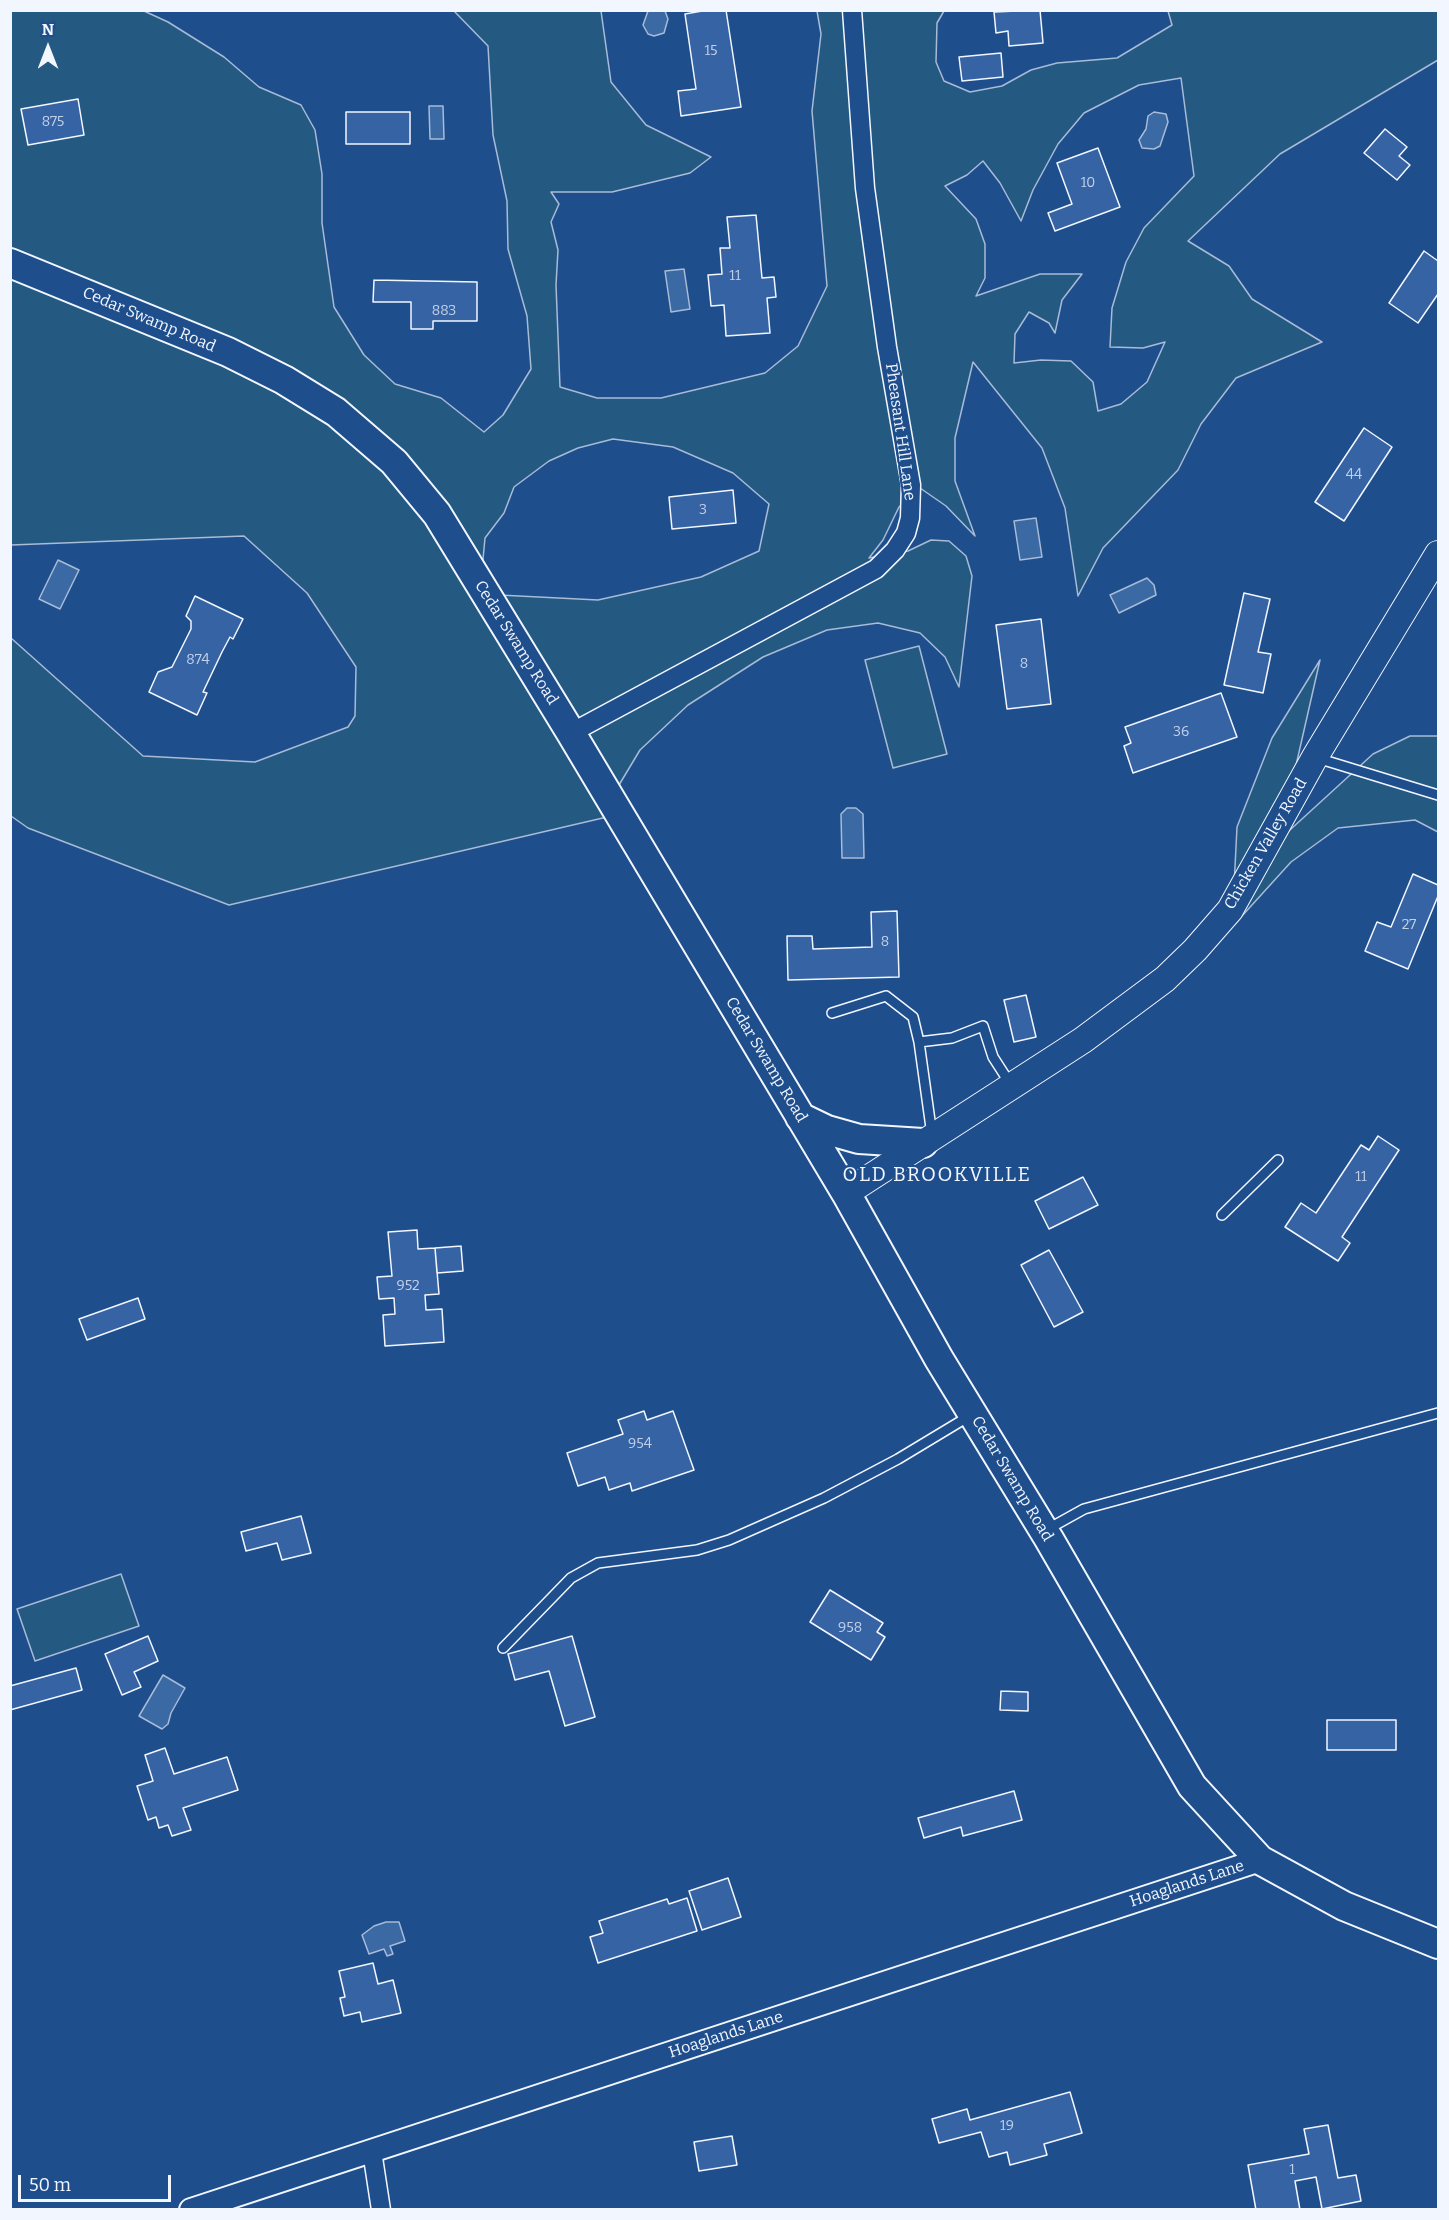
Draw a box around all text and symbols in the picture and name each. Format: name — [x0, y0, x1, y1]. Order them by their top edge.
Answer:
north arrow — [18, 18, 78, 78]
text: N — [42, 20, 54, 39]
house number: 15 — [704, 43, 718, 59]
house number: 875 — [42, 114, 64, 130]
house number: 10 — [1081, 175, 1095, 191]
house number: 11 — [729, 268, 741, 284]
street label: Cedar Swamp Road — [80, 283, 218, 357]
house number: 883 — [432, 303, 456, 319]
street label: Pheasant Hill Lane — [881, 362, 919, 502]
house number: 44 — [1346, 467, 1362, 483]
house number: 3 — [699, 502, 707, 518]
street label: Cedar Swamp Road — [470, 577, 562, 709]
house number: 874 — [186, 652, 210, 668]
house number: 8 — [1020, 656, 1028, 672]
house number: 36 — [1173, 724, 1189, 740]
street label: Chicken Valley Road — [1221, 775, 1311, 913]
house number: 27 — [1402, 917, 1416, 933]
house number: 8 — [881, 934, 889, 950]
street label: Cedar Swamp Road — [721, 994, 811, 1126]
district label: OLD BROOKVILLE — [843, 1163, 1031, 1187]
house number: 11 — [1355, 1169, 1367, 1185]
house number: 952 — [396, 1278, 420, 1294]
street label: Cedar Swamp Road — [967, 1413, 1057, 1545]
house number: 954 — [628, 1436, 652, 1452]
house number: 958 — [838, 1620, 862, 1636]
street label: Hoaglands Lane — [1127, 1856, 1247, 1912]
street label: Hoaglands Lane — [666, 2007, 786, 2063]
house number: 19 — [1000, 2118, 1014, 2134]
house number: 1 — [1289, 2162, 1295, 2178]
scale bar — [21, 2163, 174, 2201]
text: 50 m — [29, 2174, 71, 2196]

